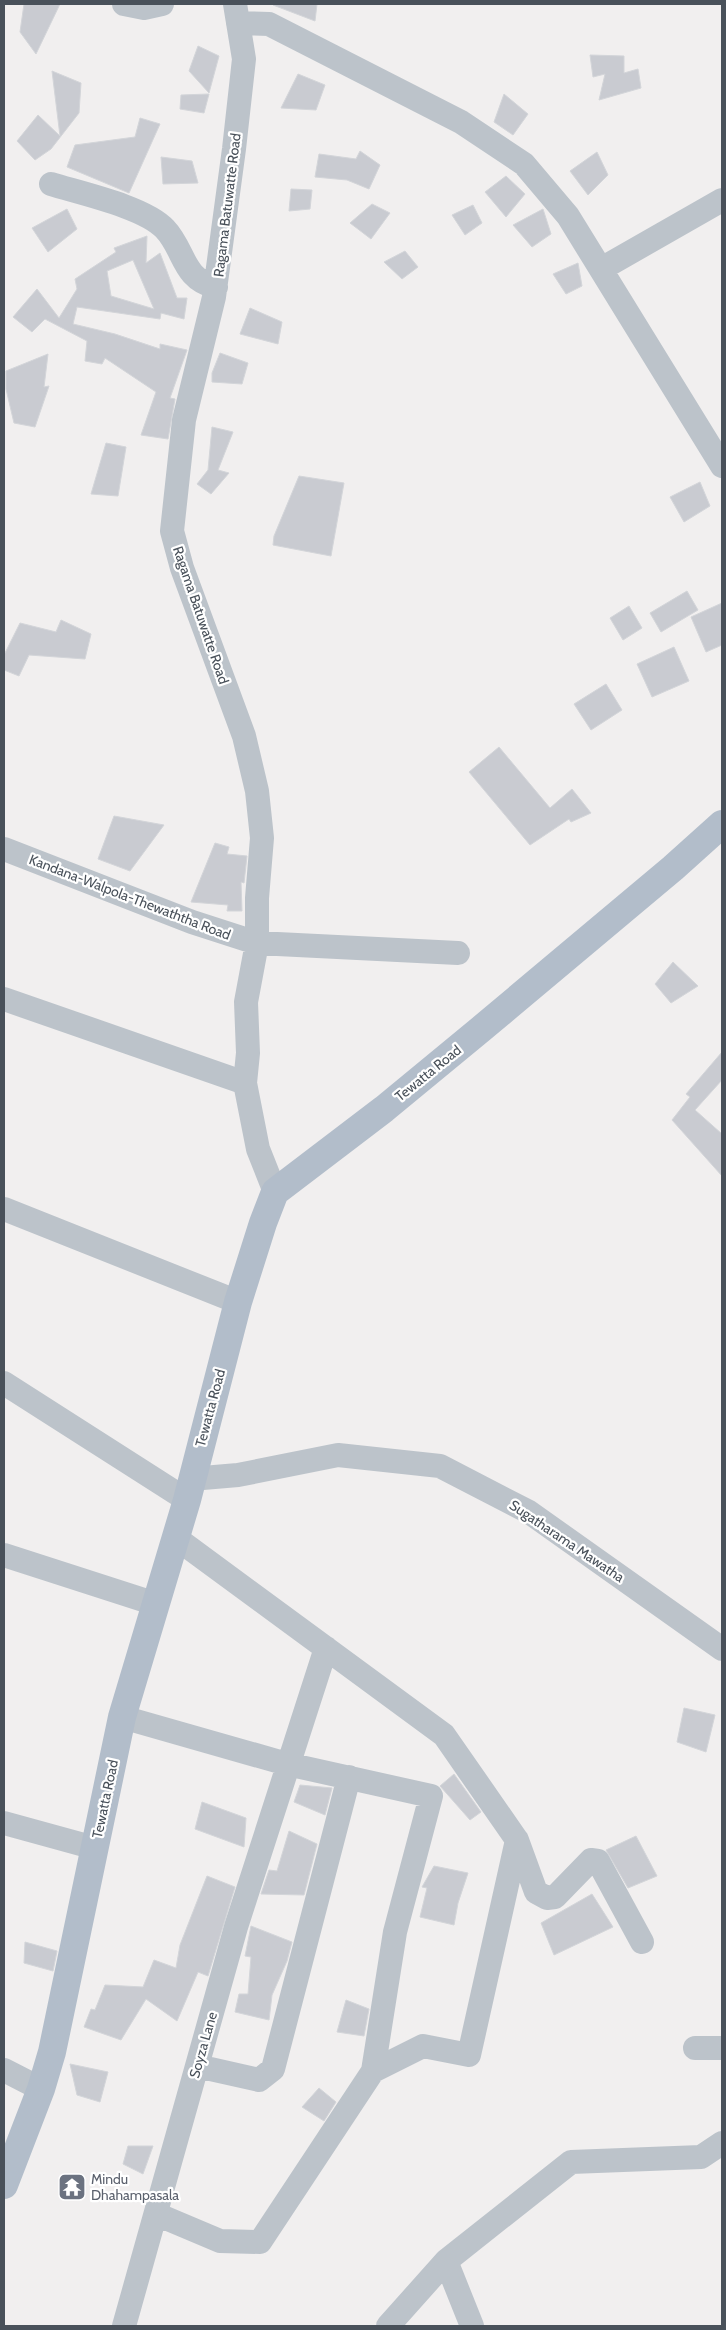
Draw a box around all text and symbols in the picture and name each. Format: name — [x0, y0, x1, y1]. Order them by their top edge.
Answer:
street label: Ragama Batuwatte Road — [209, 132, 245, 278]
street label: Ragama Batuwatte Road — [169, 544, 233, 686]
street label: Kandana-Walpola-Thewaththa Road — [27, 850, 233, 944]
street label: Tewatta Road — [391, 1041, 465, 1105]
street label: Tewatta Road — [191, 1367, 229, 1449]
street label: Sugatharama Mawatha — [506, 1496, 628, 1586]
street label: Tewatta Road — [88, 1758, 122, 1840]
street label: Soyza Lane — [185, 2010, 221, 2080]
place label: Mindu Dhahampasala — [91, 2170, 179, 2204]
temple icon: Mindu Dhahampasala — [57, 2172, 87, 2202]

